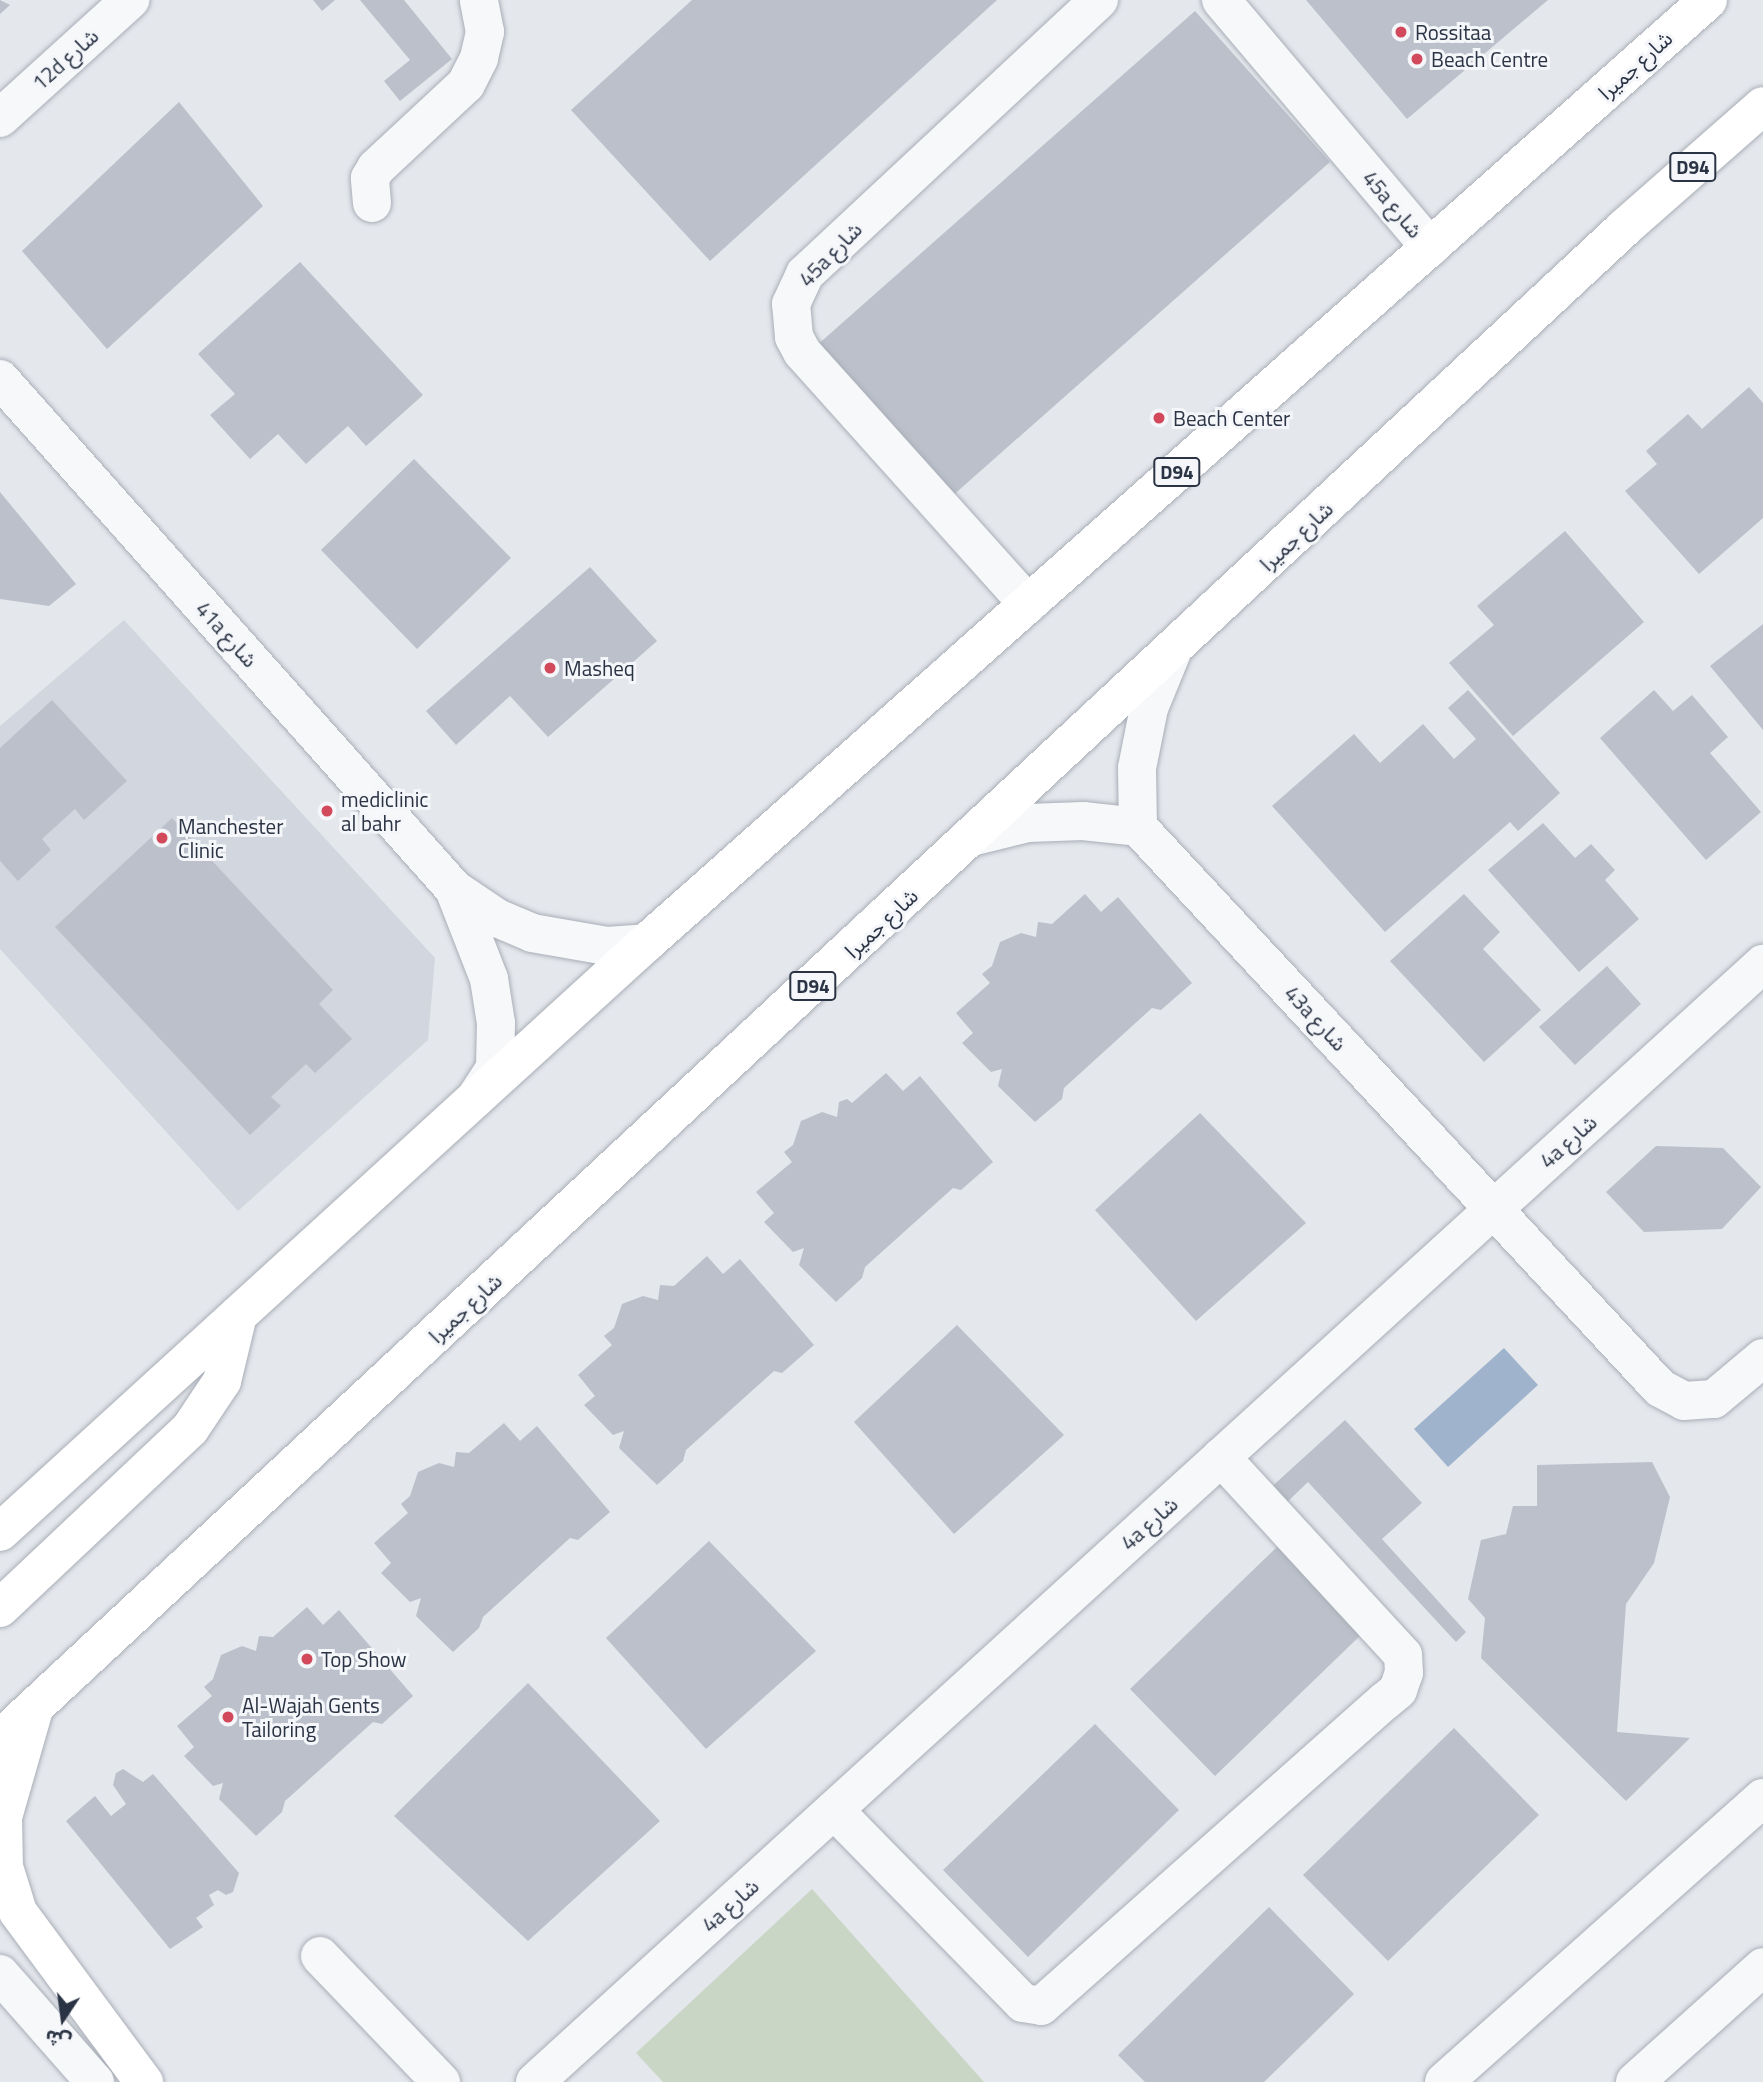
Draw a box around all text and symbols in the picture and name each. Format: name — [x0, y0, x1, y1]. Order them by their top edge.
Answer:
place label: Rossitaa — [1415, 19, 1491, 45]
street label: 12d شارع — [27, 23, 103, 95]
marker: Rossitaa — [1393, 24, 1409, 40]
street label: شارع جميرا — [1593, 25, 1677, 105]
place label: Beach Centre — [1431, 46, 1548, 72]
marker: Beach Centre — [1409, 51, 1425, 67]
road number: D94 — [1668, 152, 1718, 182]
street label: 45a شارع — [1358, 165, 1428, 243]
street label: 45a شارع — [793, 217, 867, 291]
place label: Beach Center — [1173, 405, 1290, 431]
marker: Beach Center — [1151, 410, 1167, 426]
road number: D94 — [1152, 457, 1202, 488]
street label: شارع جميرا — [1254, 496, 1338, 576]
street label: 41a شارع — [191, 596, 263, 672]
place label: Masheq — [564, 655, 635, 681]
marker: Masheq — [542, 660, 558, 676]
place label: mediclinic al bahr — [341, 786, 429, 836]
marker: mediclinic al bahr — [319, 803, 335, 819]
place label: Manchester Clinic — [178, 813, 283, 863]
marker: Manchester Clinic — [152, 828, 172, 848]
street label: شارع جميرا — [839, 883, 923, 963]
road number: D94 — [788, 970, 838, 1002]
street label: 43a شارع — [1280, 980, 1352, 1056]
street label: 4a شارع — [1534, 1109, 1602, 1173]
street label: شارع جميرا — [423, 1268, 507, 1348]
street label: 4a شارع — [1115, 1491, 1183, 1555]
place label: Top Show — [321, 1646, 407, 1672]
marker: Top Show — [299, 1651, 315, 1667]
place label: Al-Wajah Gents Tailoring — [242, 1692, 380, 1742]
marker: Al-Wajah Gents Tailoring — [220, 1709, 236, 1725]
street label: 4a شارع — [696, 1873, 764, 1937]
north arrow — [28, 1984, 98, 2054]
text: ش — [42, 2023, 74, 2057]

